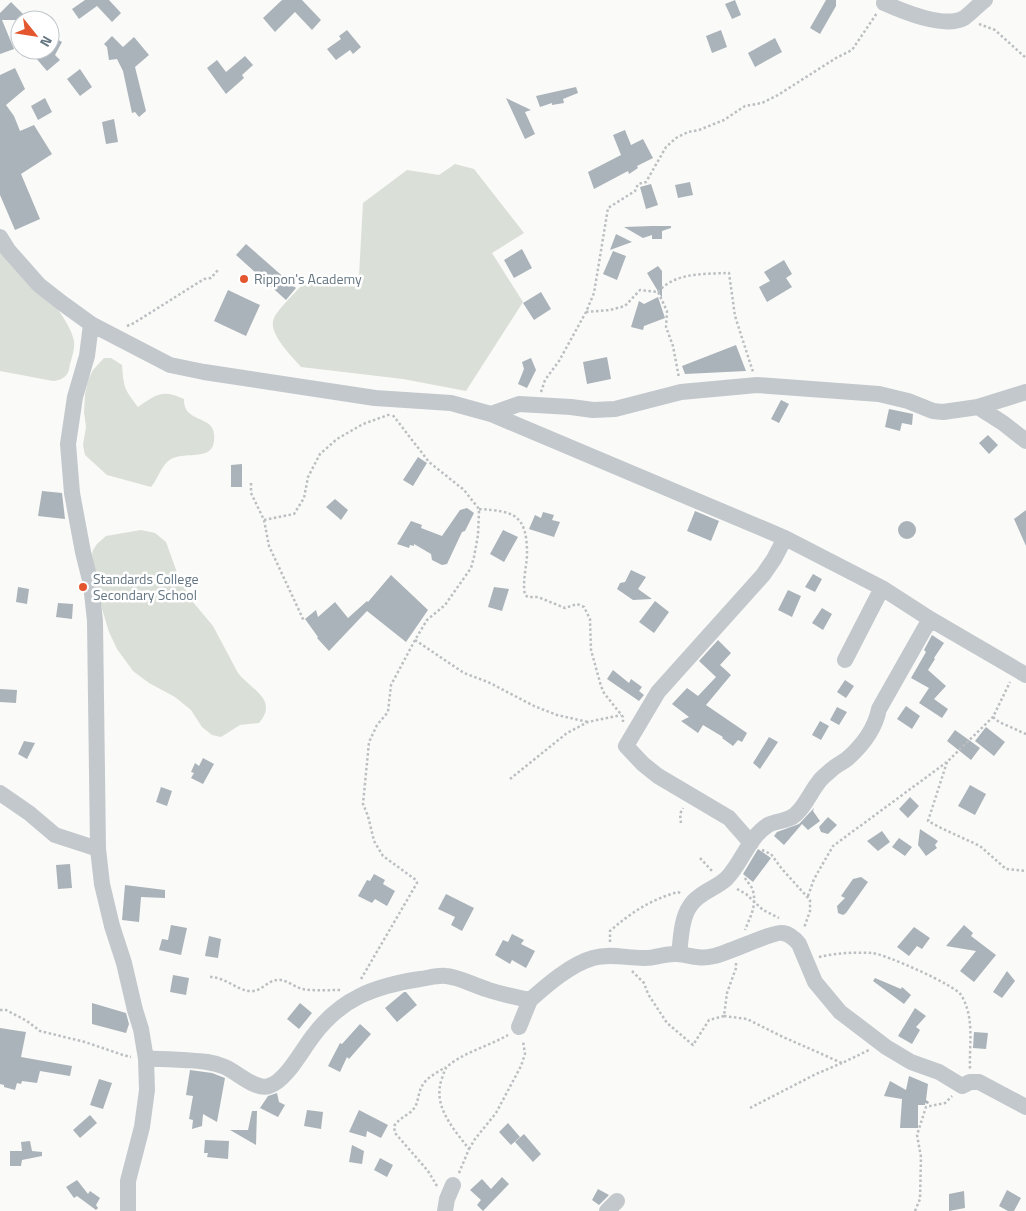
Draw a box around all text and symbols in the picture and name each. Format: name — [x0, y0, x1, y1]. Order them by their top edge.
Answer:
north arrow — [10, 10, 60, 60]
text: N — [35, 32, 58, 51]
place label: Rippon's Academy — [254, 268, 362, 289]
marker: Rippon's Academy — [238, 273, 250, 285]
place label: Standards College Secondary School — [93, 568, 199, 605]
marker: Standards College Secondary School — [77, 581, 89, 593]

